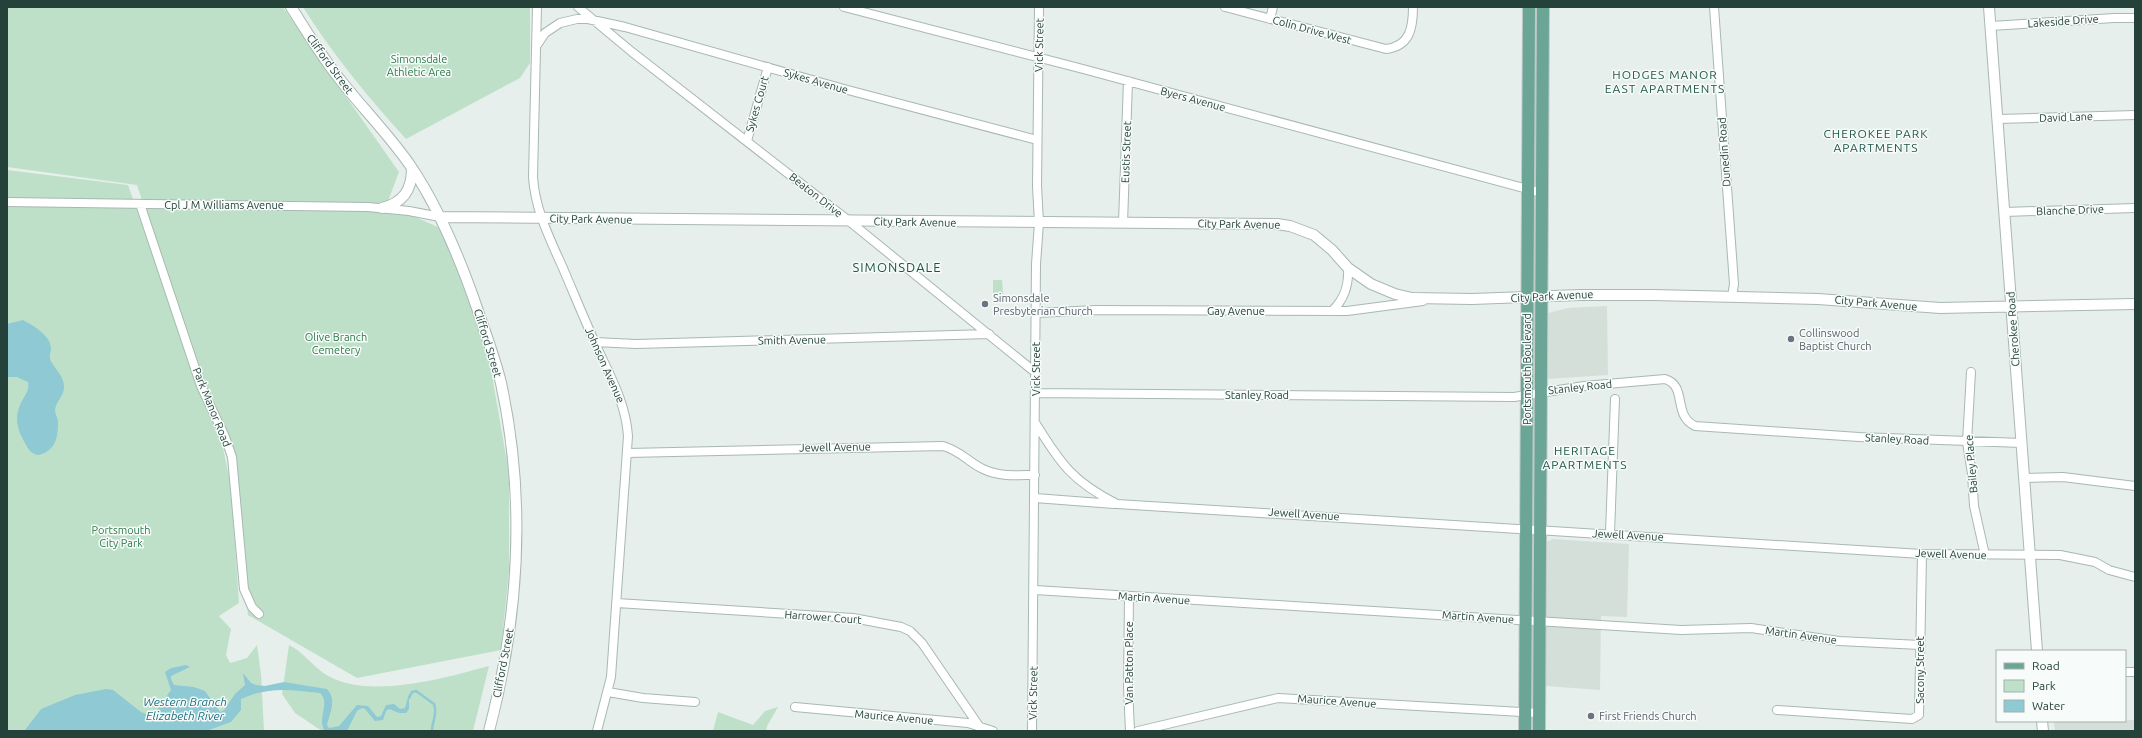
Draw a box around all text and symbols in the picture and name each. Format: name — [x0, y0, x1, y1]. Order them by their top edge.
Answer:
street label: Lakeside Drive — [2027, 13, 2099, 29]
street label: Colin Drive West — [1271, 14, 1353, 46]
street label: Vick Street — [1033, 17, 1045, 72]
street label: Clifford Street — [304, 32, 356, 97]
park label: Simonsdale Athletic Area — [387, 53, 451, 78]
street label: Sykes Avenue — [782, 66, 850, 96]
district label: HODGES MANOR EAST APARTMENTS — [1605, 68, 1725, 95]
street label: Sykes Court — [743, 74, 771, 133]
street label: Byers Avenue — [1159, 85, 1227, 113]
street label: David Lane — [2039, 110, 2093, 124]
street label: Dunedin Road — [1716, 117, 1732, 187]
street label: Eustis Street — [1119, 120, 1133, 183]
district label: CHEROKEE PARK APARTMENTS — [1823, 127, 1929, 154]
street label: Beaton Drive — [787, 170, 845, 220]
street label: Cpl J M Williams Avenue — [164, 199, 284, 211]
street label: Blanche Drive — [2036, 203, 2104, 217]
street label: City Park Avenue — [549, 212, 633, 226]
street label: City Park Avenue — [873, 215, 957, 229]
street label: City Park Avenue — [1197, 217, 1281, 231]
district label: SIMONSDALE — [852, 260, 942, 274]
street label: City Park Avenue — [1510, 288, 1594, 304]
street label: Cherokee Road — [2004, 291, 2022, 367]
place label: Simonsdale Presbyterian Church — [993, 292, 1093, 317]
street label: City Park Avenue — [1834, 293, 1918, 313]
marker: Simonsdale Presbyterian Church — [980, 299, 990, 309]
street label: Gay Avenue — [1207, 305, 1265, 317]
street label: Clifford Street — [472, 307, 504, 379]
street label: Portsmouth Boulevard — [1521, 313, 1533, 425]
street label: Johnson Avenue — [583, 325, 627, 405]
place label: Collinswood Baptist Church — [1799, 327, 1872, 352]
park label: Olive Branch Cemetery — [305, 331, 367, 356]
street label: Smith Avenue — [758, 333, 826, 347]
marker: Collinswood Baptist Church — [1786, 334, 1796, 344]
street label: Vick Street — [1030, 341, 1042, 396]
street label: Park Manor Road — [191, 366, 233, 448]
street label: Stanley Road — [1547, 378, 1613, 396]
street label: Stanley Road — [1225, 389, 1289, 401]
street label: Stanley Road — [1865, 431, 1929, 447]
street label: Bailey Place — [1962, 434, 1980, 494]
street label: Jewell Avenue — [799, 440, 871, 454]
district label: HERITAGE APARTMENTS — [1542, 444, 1628, 471]
street label: Jewell Avenue — [1268, 506, 1340, 522]
park label: Portsmouth City Park — [92, 524, 150, 549]
street label: Jewell Avenue — [1592, 527, 1664, 543]
street label: Jewell Avenue — [1915, 547, 1987, 561]
street label: Martin Avenue — [1118, 589, 1190, 607]
street label: Harrower Court — [784, 608, 863, 626]
street label: Martin Avenue — [1442, 608, 1514, 626]
street label: Van Patton Place — [1123, 621, 1135, 705]
street label: Martin Avenue — [1764, 624, 1838, 646]
street label: Clifford Street — [490, 626, 516, 699]
street label: Sacony Street — [1914, 635, 1926, 704]
legend — [1996, 650, 2126, 722]
text: Road — [2032, 659, 2060, 672]
street label: Vick Street — [1027, 665, 1039, 720]
text: Park — [2032, 679, 2056, 692]
street label: Maurice Avenue — [1297, 692, 1377, 710]
water label: Western Branch Elizabeth River — [143, 695, 227, 722]
text: Water — [2032, 699, 2065, 712]
street label: Maurice Avenue — [854, 708, 934, 726]
place label: First Friends Church — [1599, 710, 1697, 722]
marker: First Friends Church — [1586, 711, 1596, 721]

